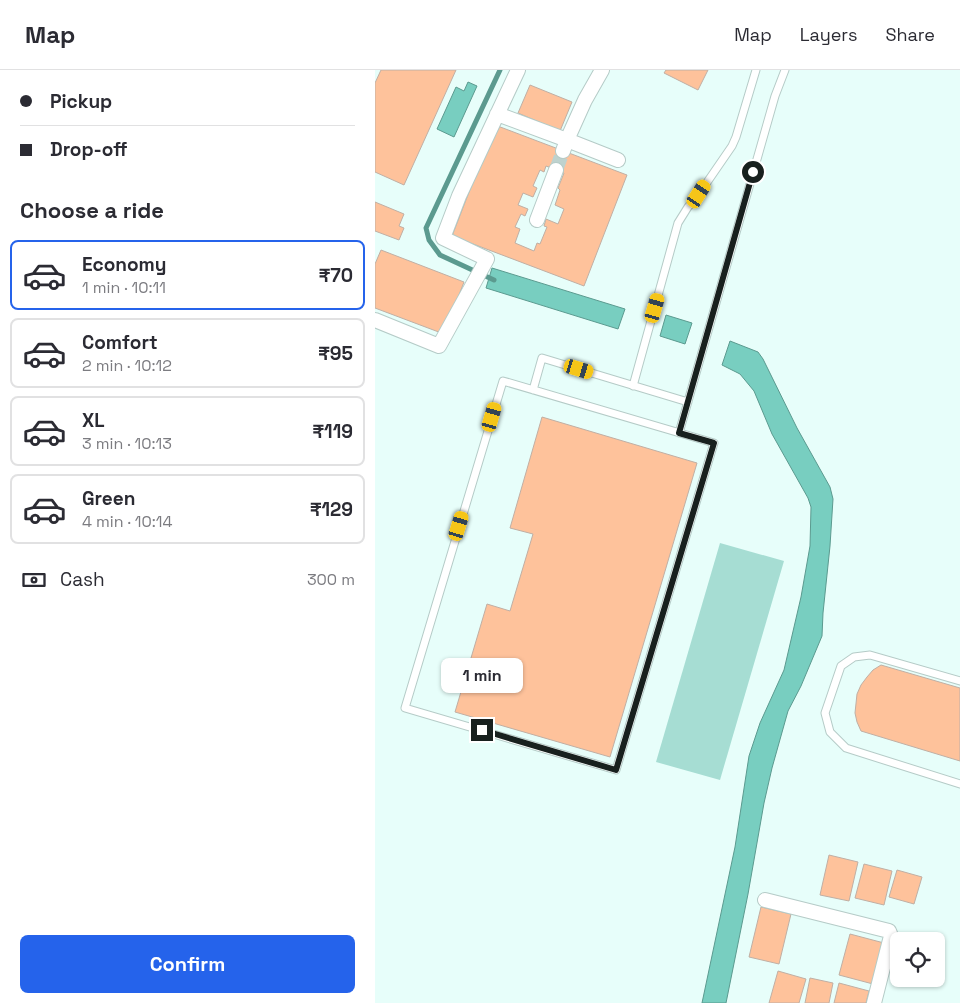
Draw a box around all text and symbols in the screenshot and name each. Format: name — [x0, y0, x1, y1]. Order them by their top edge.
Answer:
text: Map — [25, 19, 75, 50]
text: Map — [734, 23, 772, 46]
text: Layers — [800, 23, 857, 46]
text: Share — [885, 23, 935, 46]
text: Pickup — [50, 89, 112, 114]
text: Drop-off — [50, 137, 128, 162]
route start — [742, 161, 764, 183]
car — [684, 177, 713, 211]
text: Choose a ride — [20, 196, 164, 224]
text: Economy — [82, 252, 166, 277]
icon: car — [22, 253, 67, 298]
text: ₹70 — [318, 263, 353, 288]
text: 1 min · 10:11 — [82, 277, 166, 298]
car — [643, 292, 666, 324]
text: Comfort — [82, 330, 158, 355]
icon: car — [22, 331, 67, 376]
text: ₹95 — [318, 341, 353, 366]
text: 2 min · 10:12 — [82, 355, 172, 376]
car — [562, 357, 595, 381]
car — [480, 401, 503, 433]
text: XL — [82, 408, 105, 433]
icon: car — [22, 409, 67, 454]
text: ₹119 — [312, 419, 353, 444]
text: 3 min · 10:13 — [82, 433, 172, 454]
text: Green — [82, 486, 135, 511]
icon: car — [22, 487, 67, 532]
text: ₹129 — [310, 497, 353, 522]
car — [447, 509, 470, 543]
text: 4 min · 10:14 — [82, 511, 173, 532]
icon: cash — [20, 566, 48, 594]
text: Cash — [60, 567, 105, 592]
text: 300 m — [307, 569, 355, 590]
callout: 1 min — [441, 658, 523, 692]
text: 1 min — [462, 665, 502, 686]
route end — [471, 719, 493, 741]
map controls — [890, 932, 945, 987]
button: locate — [890, 932, 945, 987]
button: Confirm — [20, 935, 355, 993]

